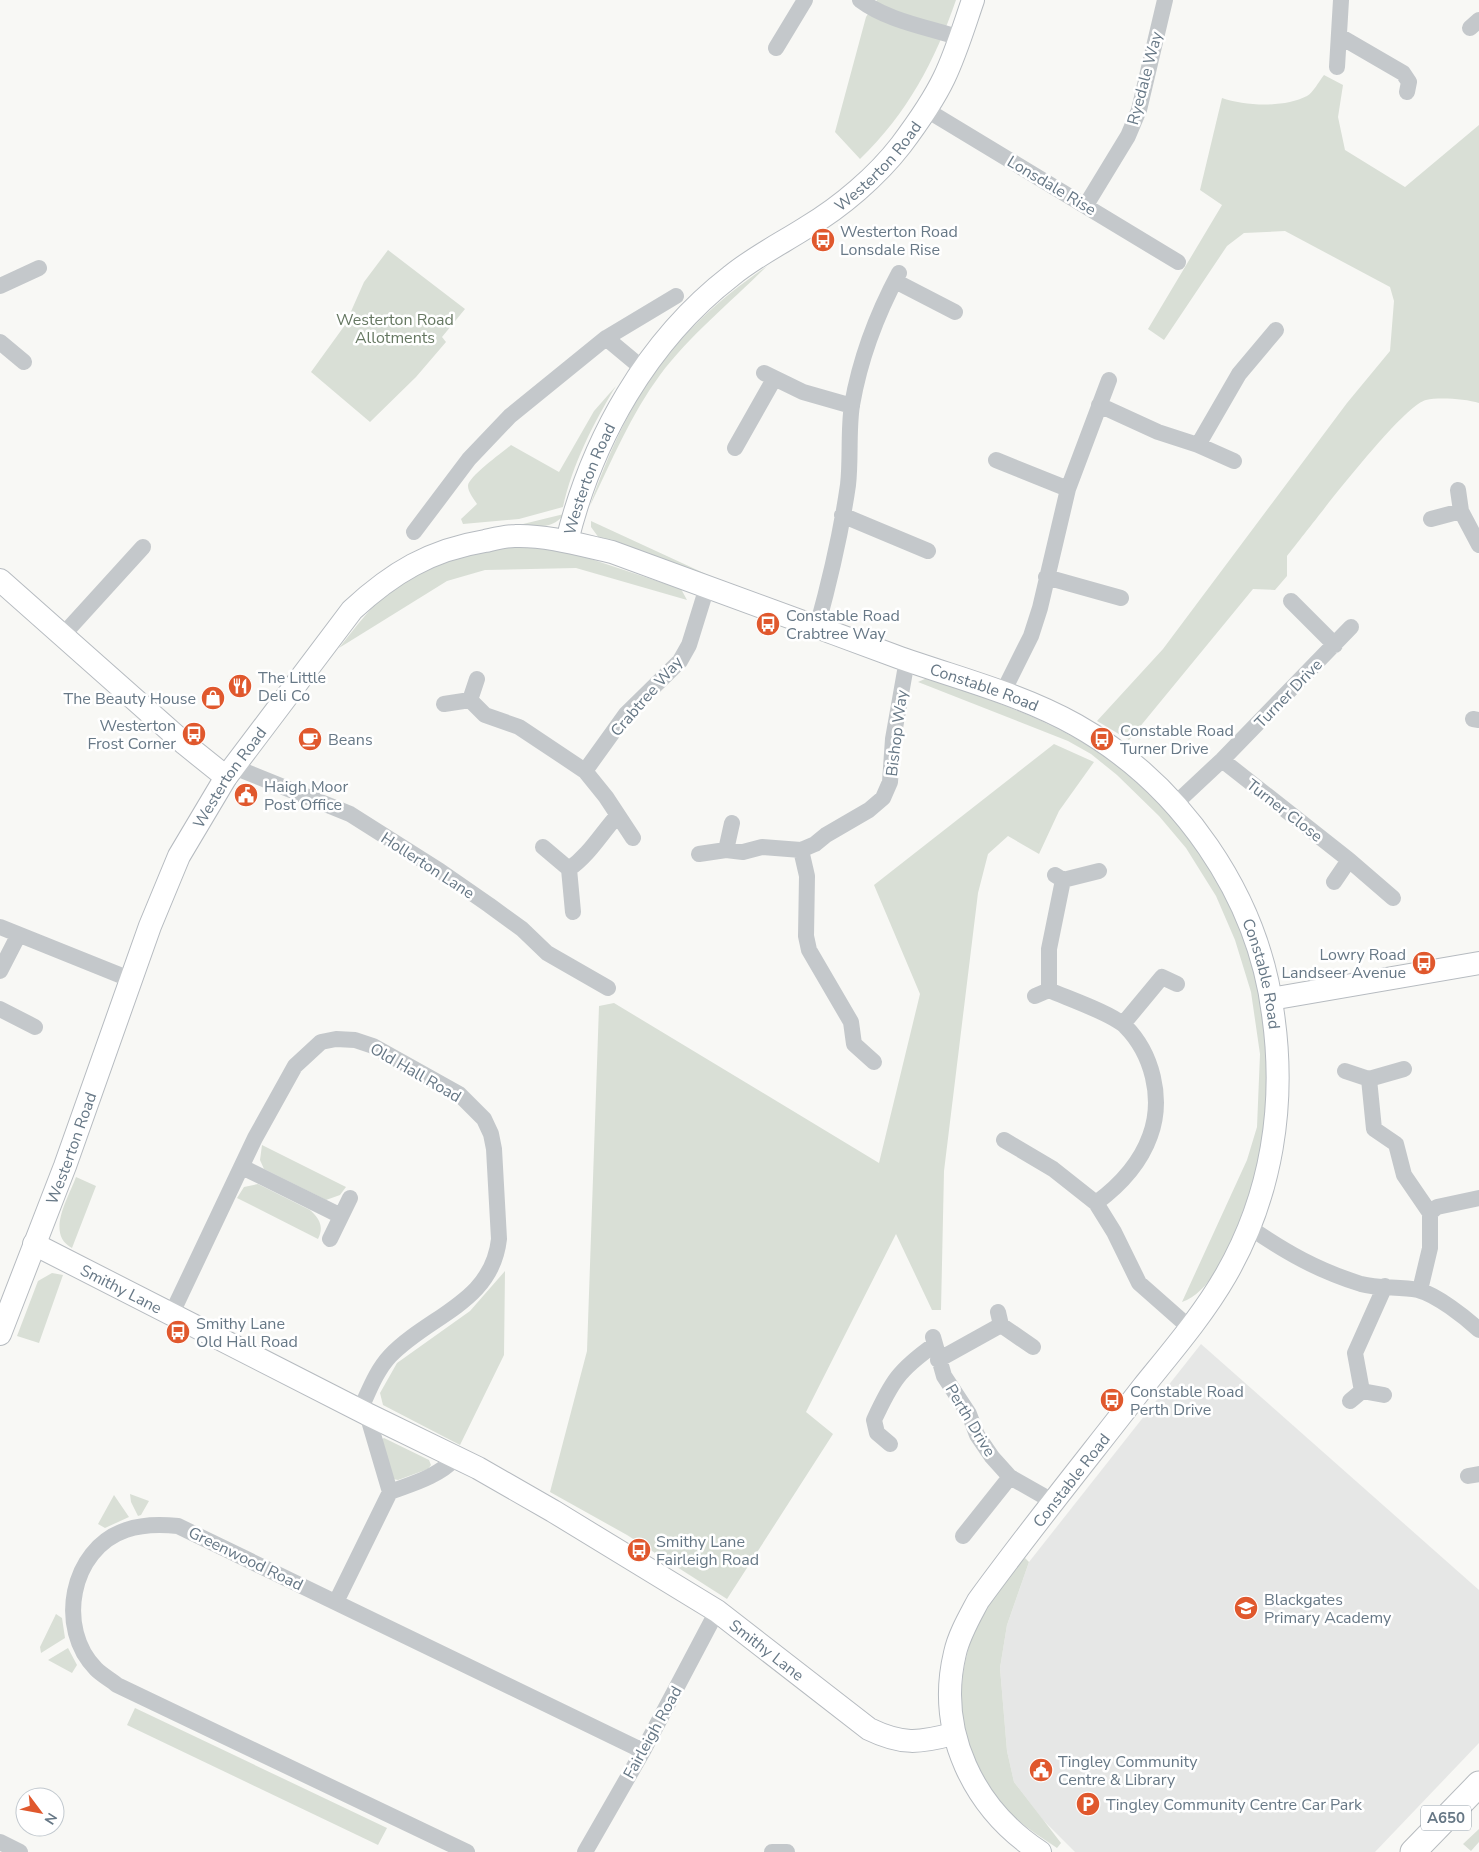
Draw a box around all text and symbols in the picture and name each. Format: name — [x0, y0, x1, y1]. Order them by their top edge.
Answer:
street label: Ryedale Way — [1122, 28, 1168, 127]
street label: Westerton Road — [830, 117, 927, 217]
street label: Lonsdale Rise — [1003, 151, 1100, 221]
place label: Westerton Road Lonsdale Rise — [840, 221, 958, 261]
bus stop icon: Westerton Road Lonsdale Rise — [810, 227, 836, 253]
park label: Westerton Road Allotments — [336, 309, 454, 349]
street label: Westerton Road — [559, 420, 621, 537]
place label: Constable Road Crabtree Way — [786, 605, 900, 645]
bus stop icon: Constable Road Crabtree Way — [755, 611, 781, 637]
street label: Crabtree Way — [606, 651, 688, 742]
street label: Turner Drive — [1250, 654, 1327, 733]
street label: Constable Road — [927, 659, 1042, 717]
place label: The Little Deli Co — [258, 667, 326, 707]
restaurant icon: The Little Deli Co — [227, 673, 253, 699]
shop icon: The Beauty House — [200, 685, 226, 711]
place label: The Beauty House — [64, 688, 196, 710]
street label: Bishop Way — [881, 688, 913, 778]
place label: Westerton Frost Corner — [87, 715, 176, 755]
place label: Constable Road Turner Drive — [1120, 720, 1234, 760]
bus stop icon: Westerton Frost Corner — [181, 721, 207, 747]
street label: Westerton Road — [188, 723, 272, 832]
cafe icon: Beans — [297, 726, 323, 752]
bus stop icon: Constable Road Turner Drive — [1089, 726, 1115, 752]
place label: Beans — [328, 729, 373, 751]
street label: Turner Close — [1242, 774, 1327, 848]
place label: Haigh Moor Post Office — [264, 776, 348, 816]
public building icon: Haigh Moor Post Office — [233, 782, 259, 808]
street label: Hollerton Lane — [376, 827, 479, 904]
street label: Constable Road — [1236, 915, 1285, 1031]
place label: Lowry Road Landseer Avenue — [1281, 944, 1406, 984]
bus stop icon: Lowry Road Landseer Avenue — [1411, 950, 1437, 976]
street label: Old Hall Road — [366, 1038, 465, 1108]
street label: Westerton Road — [41, 1089, 102, 1208]
street label: Smithy Lane — [76, 1259, 165, 1319]
place label: Smithy Lane Old Hall Road — [196, 1313, 298, 1353]
bus stop icon: Smithy Lane Old Hall Road — [165, 1319, 191, 1345]
street label: Perth Drive — [940, 1380, 1000, 1461]
place label: Constable Road Perth Drive — [1130, 1381, 1244, 1421]
bus stop icon: Constable Road Perth Drive — [1099, 1387, 1125, 1413]
street label: Constable Road — [1028, 1429, 1115, 1532]
street label: Greenwood Road — [185, 1522, 307, 1596]
place label: Smithy Lane Fairleigh Road — [656, 1531, 759, 1571]
bus stop icon: Smithy Lane Fairleigh Road — [626, 1537, 652, 1563]
place label: Blackgates Primary Academy — [1264, 1589, 1392, 1629]
school or university icon: Blackgates Primary Academy — [1233, 1595, 1259, 1621]
street label: Smithy Lane — [724, 1615, 808, 1687]
street label: Fairleigh Road — [618, 1682, 687, 1783]
place label: Tingley Community Centre & Library — [1058, 1751, 1198, 1791]
public building icon: Tingley Community Centre & Library — [1028, 1757, 1054, 1783]
north arrow — [15, 1787, 65, 1837]
parking icon: Tingley Community Centre Car Park — [1075, 1791, 1101, 1817]
place label: Tingley Community Centre Car Park — [1106, 1794, 1363, 1816]
road number: A650 — [1421, 1806, 1471, 1830]
text: N — [40, 1809, 61, 1828]

